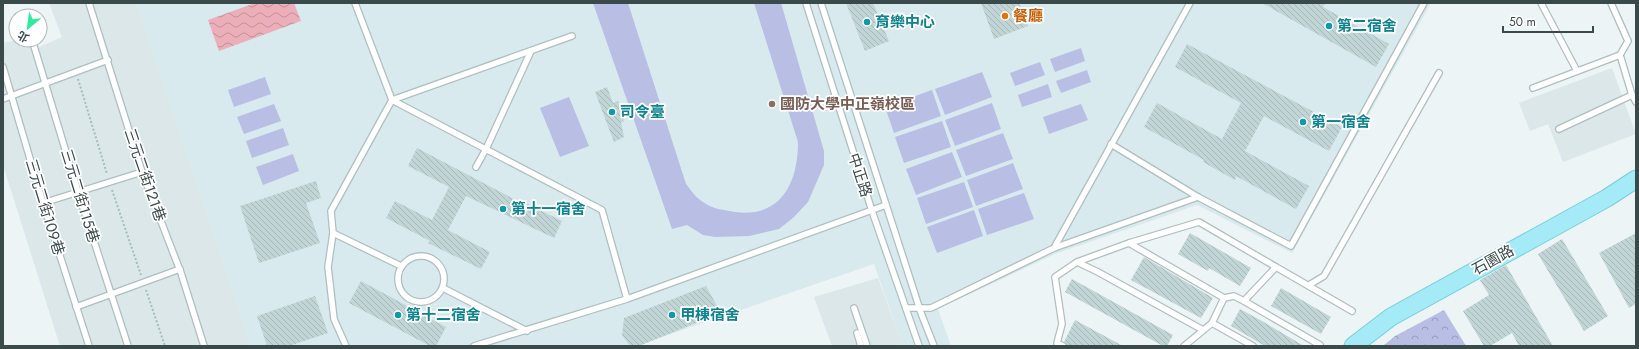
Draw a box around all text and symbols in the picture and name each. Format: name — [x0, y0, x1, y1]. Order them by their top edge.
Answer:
place label: 餐廳 — [1013, 5, 1043, 27]
north arrow — [8, 8, 48, 48]
scale bar — [1503, 8, 1593, 34]
place label: 育樂中心 — [875, 11, 935, 33]
marker: 餐廳 — [1000, 11, 1010, 21]
text: 50 m — [1509, 13, 1536, 31]
place label: 第二宿舍 — [1337, 15, 1397, 37]
marker: 育樂中心 — [862, 17, 872, 27]
marker: 第二宿舍 — [1324, 21, 1334, 31]
text: 北 — [14, 27, 32, 46]
place label: 國防大學中正嶺校區 — [780, 93, 915, 115]
marker: 國防大學中正嶺校區 — [767, 99, 777, 109]
place label: 司令臺 — [620, 101, 665, 123]
marker: 司令臺 — [607, 107, 617, 117]
place label: 第一宿舍 — [1311, 111, 1371, 133]
marker: 第一宿舍 — [1298, 117, 1308, 127]
street label: 三元二街121巷 — [119, 126, 171, 224]
street label: 三元二街115巷 — [55, 146, 105, 246]
street label: 中正路 — [843, 150, 877, 200]
street label: 三元二街109巷 — [20, 156, 70, 258]
place label: 第十一宿舍 — [511, 198, 586, 220]
marker: 第十一宿舍 — [498, 204, 508, 214]
street label: 石園路 — [1468, 239, 1518, 281]
place label: 第十二宿舍 — [406, 304, 481, 326]
place label: 甲棟宿舍 — [680, 304, 740, 326]
marker: 第十二宿舍 — [393, 310, 403, 320]
marker: 甲棟宿舍 — [667, 310, 677, 320]

